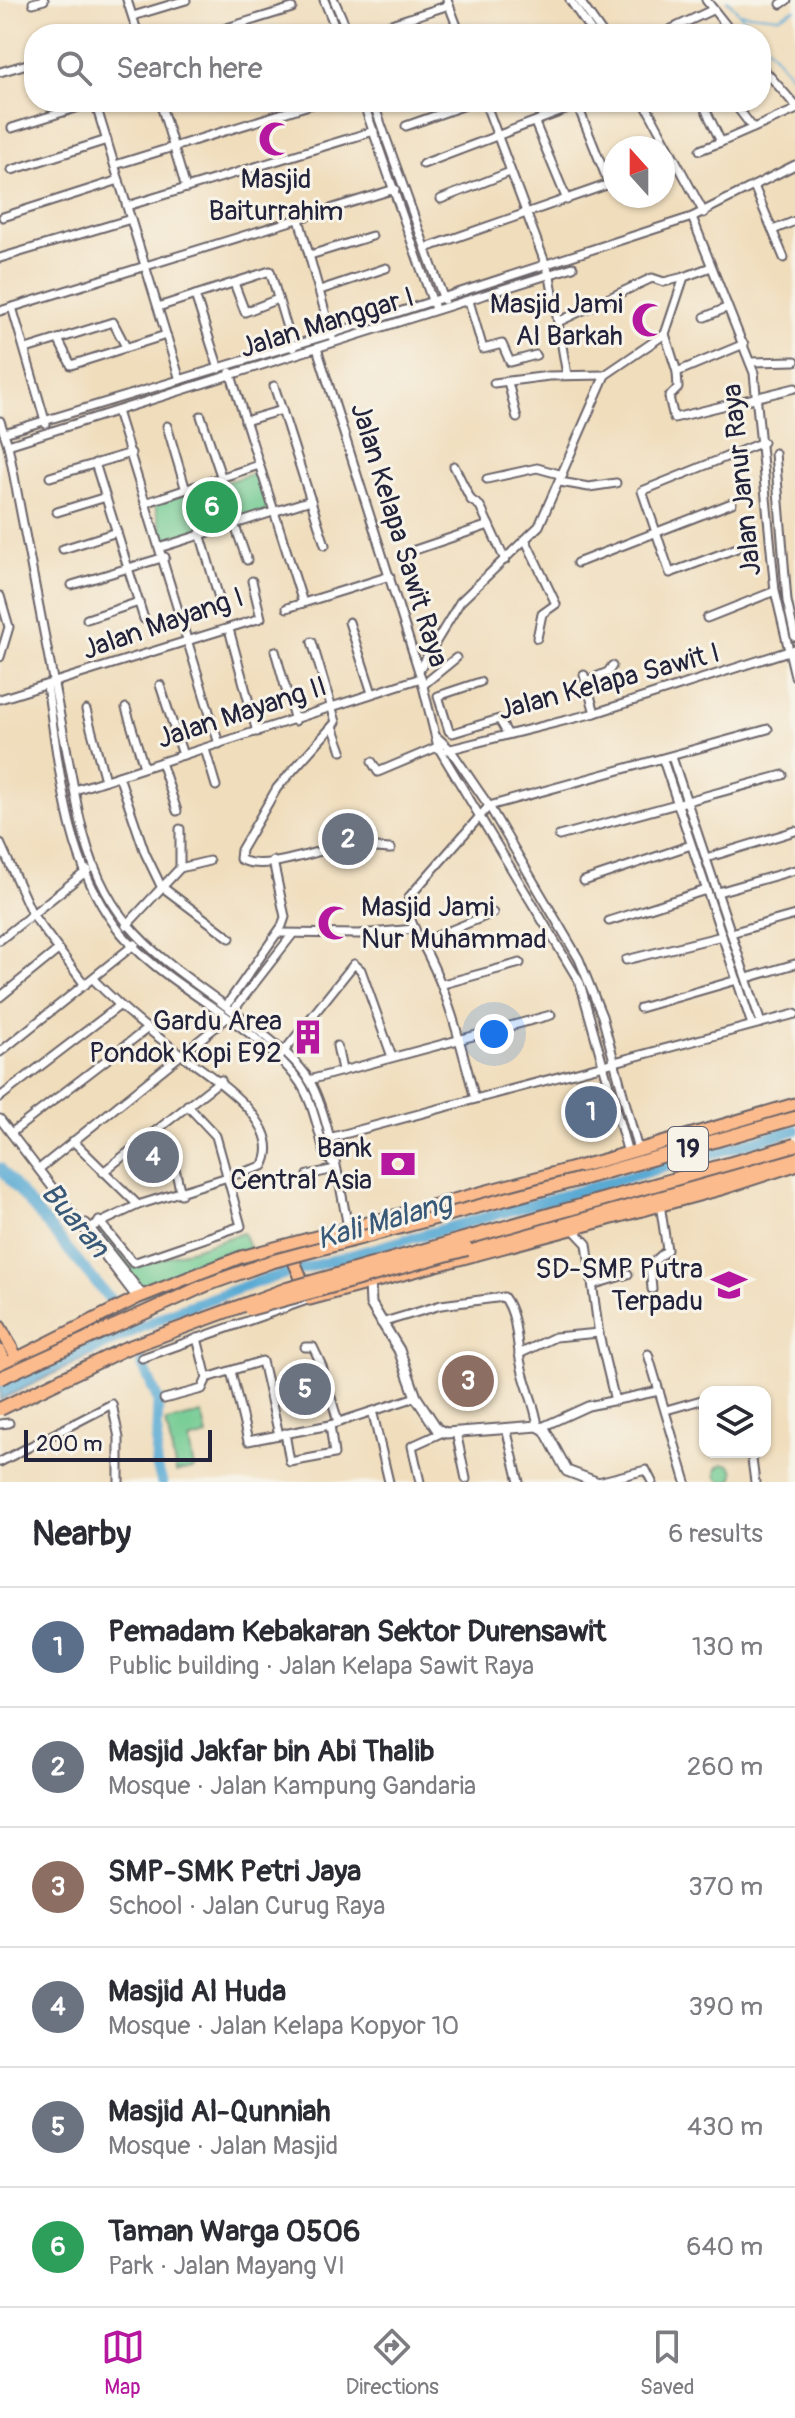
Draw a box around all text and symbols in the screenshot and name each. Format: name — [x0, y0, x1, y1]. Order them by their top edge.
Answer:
search box — [24, 24, 771, 112]
icon: search — [52, 46, 96, 90]
text: Search here — [116, 50, 263, 87]
mosque icon: Masjid Baiturrahim — [257, 120, 295, 158]
north arrow — [603, 136, 675, 208]
place label: Masjid Baiturrahim — [209, 162, 343, 229]
street label: Jalan Manggar I — [236, 280, 418, 366]
place label: Masjid Jami Al Barkah — [490, 287, 623, 354]
mosque icon: Masjid Jami Al Barkah — [630, 301, 668, 339]
street label: Jalan Janur Raya — [715, 382, 769, 578]
street label: Jalan Kelapa Sawit Raya — [342, 399, 456, 671]
pin: 6 — [186, 477, 238, 537]
street label: Jalan Mayang I — [78, 580, 248, 668]
street label: Jalan Kelapa Sawit I — [494, 636, 724, 728]
street label: Jalan Mayang II — [153, 669, 331, 757]
pin: 2 — [322, 809, 374, 869]
place label: Masjid Jami Nur Muhammad — [361, 890, 547, 957]
mosque icon: Masjid Jami Nur Muhammad — [316, 904, 354, 942]
place label: Gardu Area Pondok Kopi E92 — [89, 1004, 282, 1071]
your location — [474, 1014, 514, 1054]
building icon: Gardu Area Pondok Kopi E92 — [289, 1018, 327, 1056]
pin: 1 — [565, 1082, 617, 1142]
pin: 4 — [127, 1127, 179, 1187]
road number: 19 — [668, 1127, 708, 1171]
place label: Bank Central Asia — [230, 1131, 372, 1198]
bank icon: Bank Central Asia — [379, 1145, 417, 1183]
water label: Buaran — [33, 1175, 118, 1267]
water label: Kali Malang — [312, 1184, 458, 1258]
place label: SD-SMP Putra Terpadu — [535, 1252, 703, 1319]
school or university icon: SD-SMP Putra Terpadu — [710, 1266, 748, 1304]
pin: 3 — [442, 1351, 494, 1411]
pin: 5 — [279, 1359, 331, 1419]
map controls — [699, 1386, 771, 1458]
button: layers — [699, 1386, 771, 1458]
scale bar — [24, 1426, 212, 1462]
text: 200 m — [36, 1430, 103, 1458]
text: Nearby — [32, 1513, 131, 1556]
text: 6 results — [668, 1518, 763, 1550]
text: Pemadam Kebakaran Sektor Durensawit — [108, 1613, 606, 1650]
text: 1 — [53, 1631, 63, 1663]
text: 130 m — [692, 1631, 763, 1663]
text: Public building · Jalan Kelapa Sawit Raya — [108, 1650, 534, 1682]
text: Masjid Jakfar bin Abi Thalib — [108, 1733, 435, 1770]
text: 2 — [51, 1751, 65, 1783]
text: 260 m — [687, 1751, 763, 1783]
text: Mosque · Jalan Kampung Gandaria — [108, 1770, 476, 1802]
text: SMP-SMK Petri Jaya — [108, 1853, 361, 1890]
text: 3 — [51, 1871, 65, 1903]
text: 370 m — [688, 1871, 763, 1903]
text: School · Jalan Curug Raya — [108, 1890, 385, 1922]
text: Masjid Al Huda — [108, 1973, 286, 2010]
text: 4 — [50, 1991, 66, 2023]
text: 390 m — [689, 1991, 763, 2023]
text: Mosque · Jalan Kelapa Kopyor 10 — [108, 2010, 459, 2042]
text: Masjid Al-Qunniah — [108, 2093, 331, 2130]
text: 5 — [51, 2111, 65, 2143]
text: 430 m — [687, 2111, 763, 2143]
text: Mosque · Jalan Masjid — [108, 2130, 338, 2162]
text: Taman Warga 0506 — [108, 2213, 361, 2250]
text: 6 — [50, 2231, 66, 2263]
text: 640 m — [686, 2231, 763, 2263]
text: Park · Jalan Mayang VI — [108, 2250, 345, 2282]
tab: Map — [101, 2325, 145, 2401]
tab: Directions — [346, 2325, 439, 2401]
tab: Saved — [640, 2325, 694, 2401]

